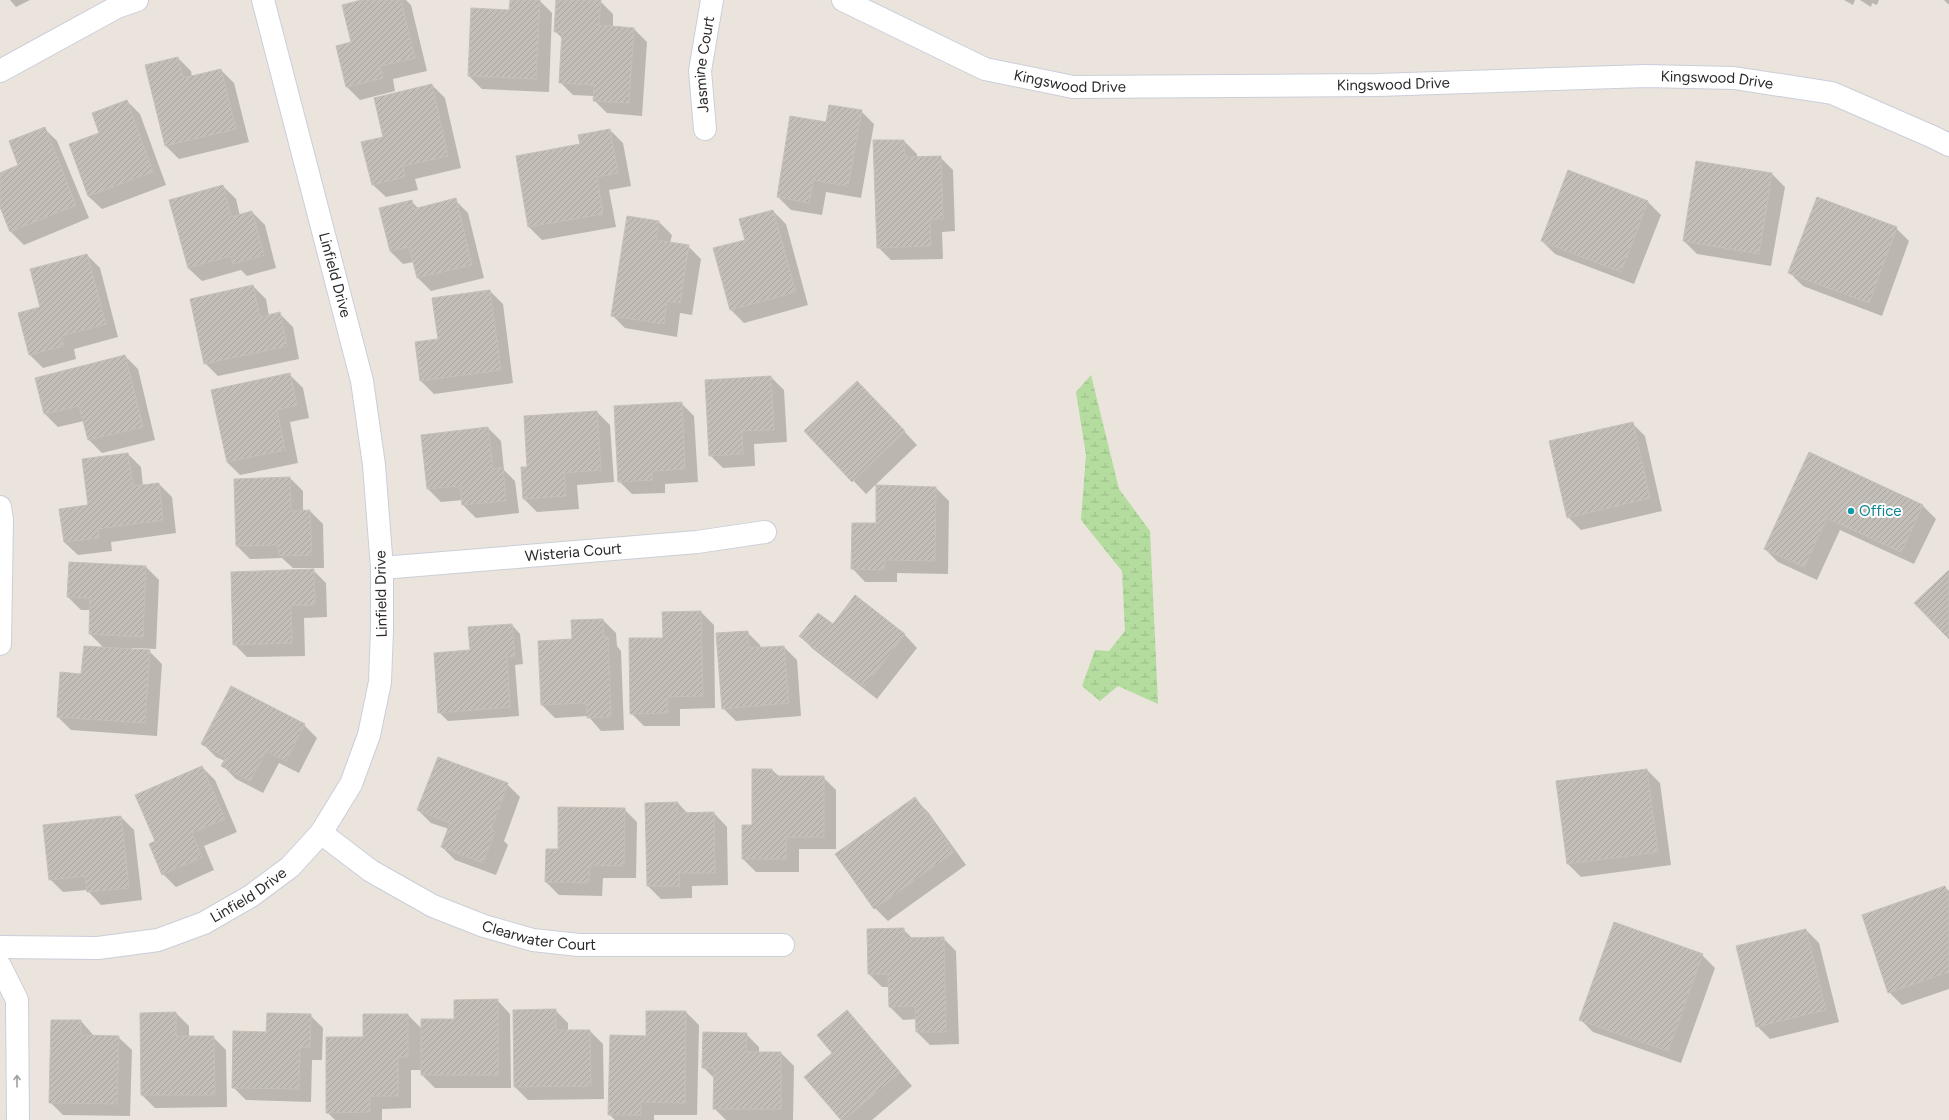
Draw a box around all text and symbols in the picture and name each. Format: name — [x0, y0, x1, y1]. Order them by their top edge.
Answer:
street label: Jasmine Court — [691, 14, 718, 114]
street label: Kingswood Drive — [1012, 66, 1126, 96]
street label: Kingswood Drive — [1660, 67, 1775, 93]
street label: Kingswood Drive — [1337, 74, 1450, 94]
street label: Linfield Drive — [315, 230, 355, 320]
place label: Office — [1859, 502, 1902, 520]
marker: Office — [1846, 506, 1856, 516]
street label: Wisteria Court — [524, 539, 623, 565]
street label: Linfield Drive — [371, 550, 391, 638]
street label: Linfield Drive — [207, 864, 290, 926]
street label: Clearwater Court — [480, 917, 596, 954]
one-way arrow — [13, 1075, 21, 1088]

